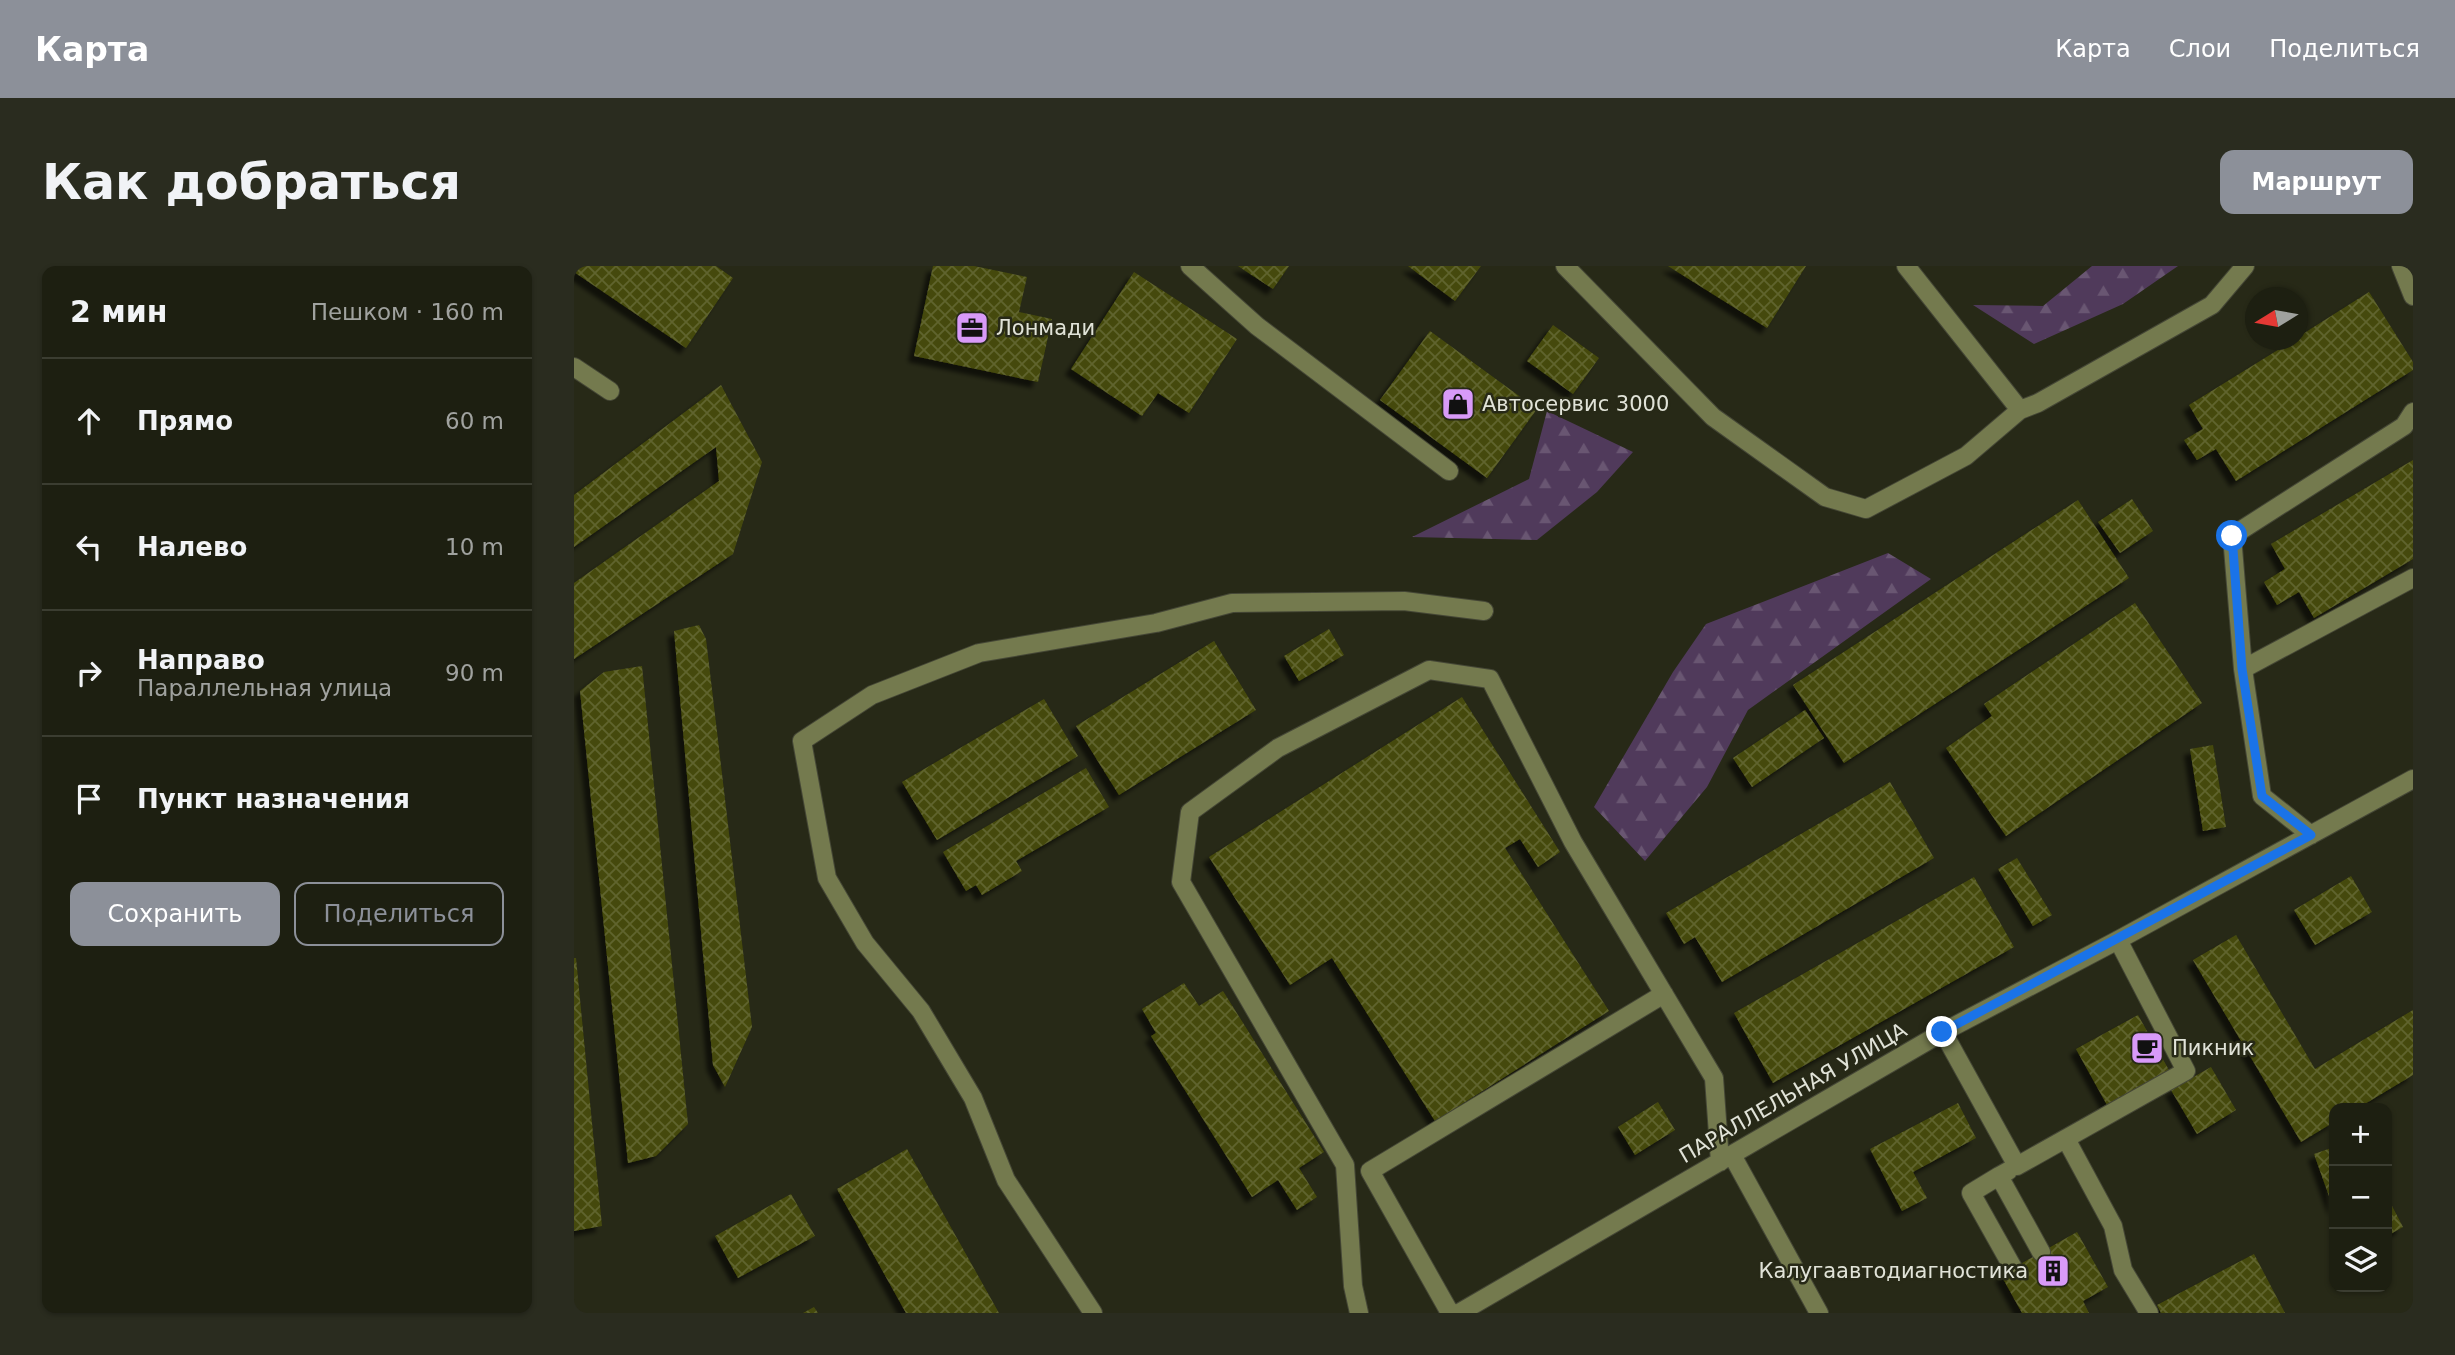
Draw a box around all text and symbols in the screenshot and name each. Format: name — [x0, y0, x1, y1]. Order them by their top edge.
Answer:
text: Карта — [35, 30, 149, 69]
text: Карта — [2055, 35, 2131, 63]
text: Слои — [2169, 35, 2231, 63]
text: Поделиться — [2269, 35, 2420, 63]
button: Маршрут — [2220, 150, 2413, 214]
text: Как добраться — [42, 154, 461, 211]
north arrow — [2245, 287, 2308, 350]
text: 2 мин — [70, 294, 168, 329]
text: Пешком · 160 m — [311, 299, 504, 325]
office icon: Лонмади — [953, 309, 991, 347]
place label: Лонмади — [996, 316, 1095, 340]
shop icon: Автосервис 3000 — [1439, 385, 1477, 423]
place label: Автосервис 3000 — [1482, 392, 1669, 416]
icon: ahead — [70, 402, 108, 440]
text: Прямо — [137, 406, 233, 436]
text: 60 m — [445, 408, 504, 434]
route start — [2216, 520, 2247, 551]
icon: left — [70, 528, 108, 566]
text: Налево — [137, 532, 247, 562]
text: 10 m — [445, 534, 504, 560]
text: Направо — [137, 645, 265, 675]
icon: right — [70, 654, 108, 692]
text: 90 m — [445, 660, 504, 686]
text: Параллельная улица — [137, 675, 392, 701]
icon: arrive — [70, 780, 108, 818]
text: Пункт назначения — [137, 784, 410, 814]
button: Сохранить — [70, 882, 280, 946]
button: Поделиться — [294, 882, 504, 946]
route end — [1926, 1016, 1957, 1047]
street label: ПАРАЛЛЕЛЬНАЯ УЛИЦА — [1675, 1018, 1912, 1168]
cafe icon: Пикник — [2128, 1029, 2166, 1067]
place label: Пикник — [2172, 1036, 2254, 1060]
map controls — [2329, 1103, 2392, 1292]
button: + — [2329, 1103, 2392, 1166]
button: − — [2329, 1166, 2392, 1229]
button: layers — [2329, 1229, 2392, 1292]
building icon: Калугаавтодиагностика — [2034, 1252, 2072, 1290]
place label: Калугаавтодиагностика — [1759, 1259, 2028, 1283]

